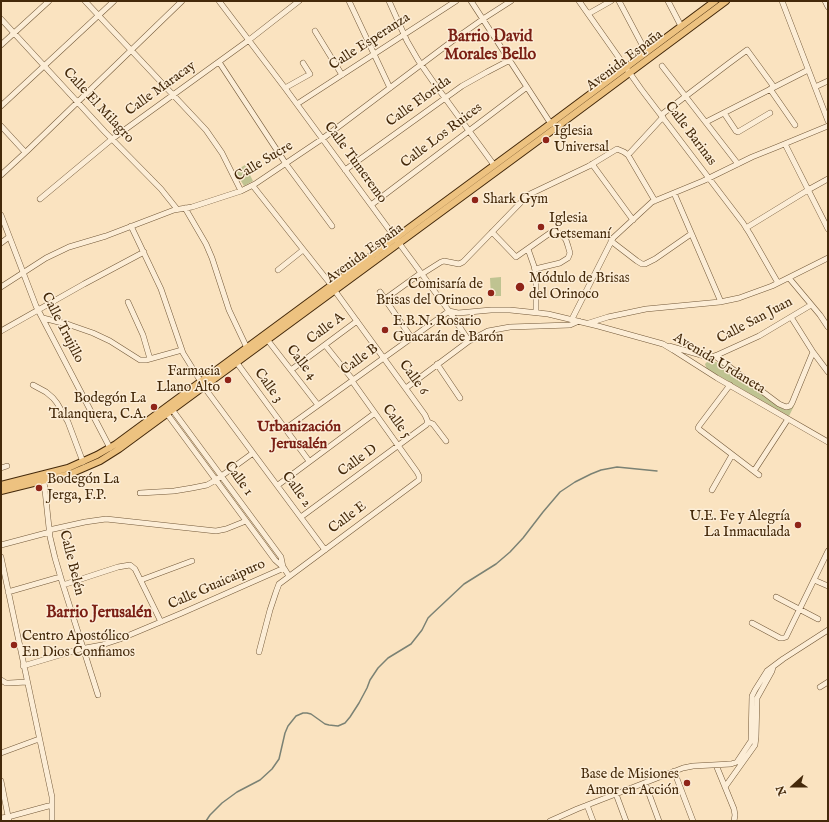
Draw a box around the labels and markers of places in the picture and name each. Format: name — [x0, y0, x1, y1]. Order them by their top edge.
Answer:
place label: Iglesia Universal — [554, 124, 609, 156]
marker: Iglesia Universal — [541, 135, 551, 145]
place label: Shark Gym — [483, 192, 548, 208]
marker: Shark Gym — [470, 195, 480, 205]
place label: Iglesia Getsemaní — [549, 211, 611, 244]
marker: Iglesia Getsemaní — [536, 222, 546, 232]
place label: Módulo de Brisas del Orinoco — [529, 271, 630, 304]
place label: Comisaría de Brisas del Orinoco — [376, 277, 483, 310]
marker: Módulo de Brisas del Orinoco — [514, 281, 526, 293]
marker: Comisaría de Brisas del Orinoco — [486, 288, 496, 298]
place label: E.B.N. Rosario Guacarán de Barón — [393, 314, 504, 346]
marker: E.B.N. Rosario Guacarán de Barón — [380, 325, 390, 335]
place label: Farmacia Llano Alto — [156, 364, 220, 396]
marker: Farmacia Llano Alto — [223, 375, 233, 385]
place label: Bodegón La Talanquera, C.A. — [49, 391, 146, 424]
marker: Bodegón La Talanquera, C.A. — [149, 402, 159, 412]
place label: Bodegón La Jerga, F.P. — [47, 472, 119, 504]
marker: Bodegón La Jerga, F.P. — [34, 483, 44, 493]
place label: U.E. Fe y Alegría La Inmaculada — [690, 509, 790, 542]
marker: U.E. Fe y Alegría La Inmaculada — [793, 520, 803, 530]
place label: Centro Apostólico En Dios Confiamos — [22, 629, 135, 662]
marker: Centro Apostólico En Dios Confiamos — [9, 640, 19, 650]
place label: Base de Misiones Amor en Acción — [581, 767, 679, 800]
marker: Base de Misiones Amor en Acción — [682, 778, 692, 788]

